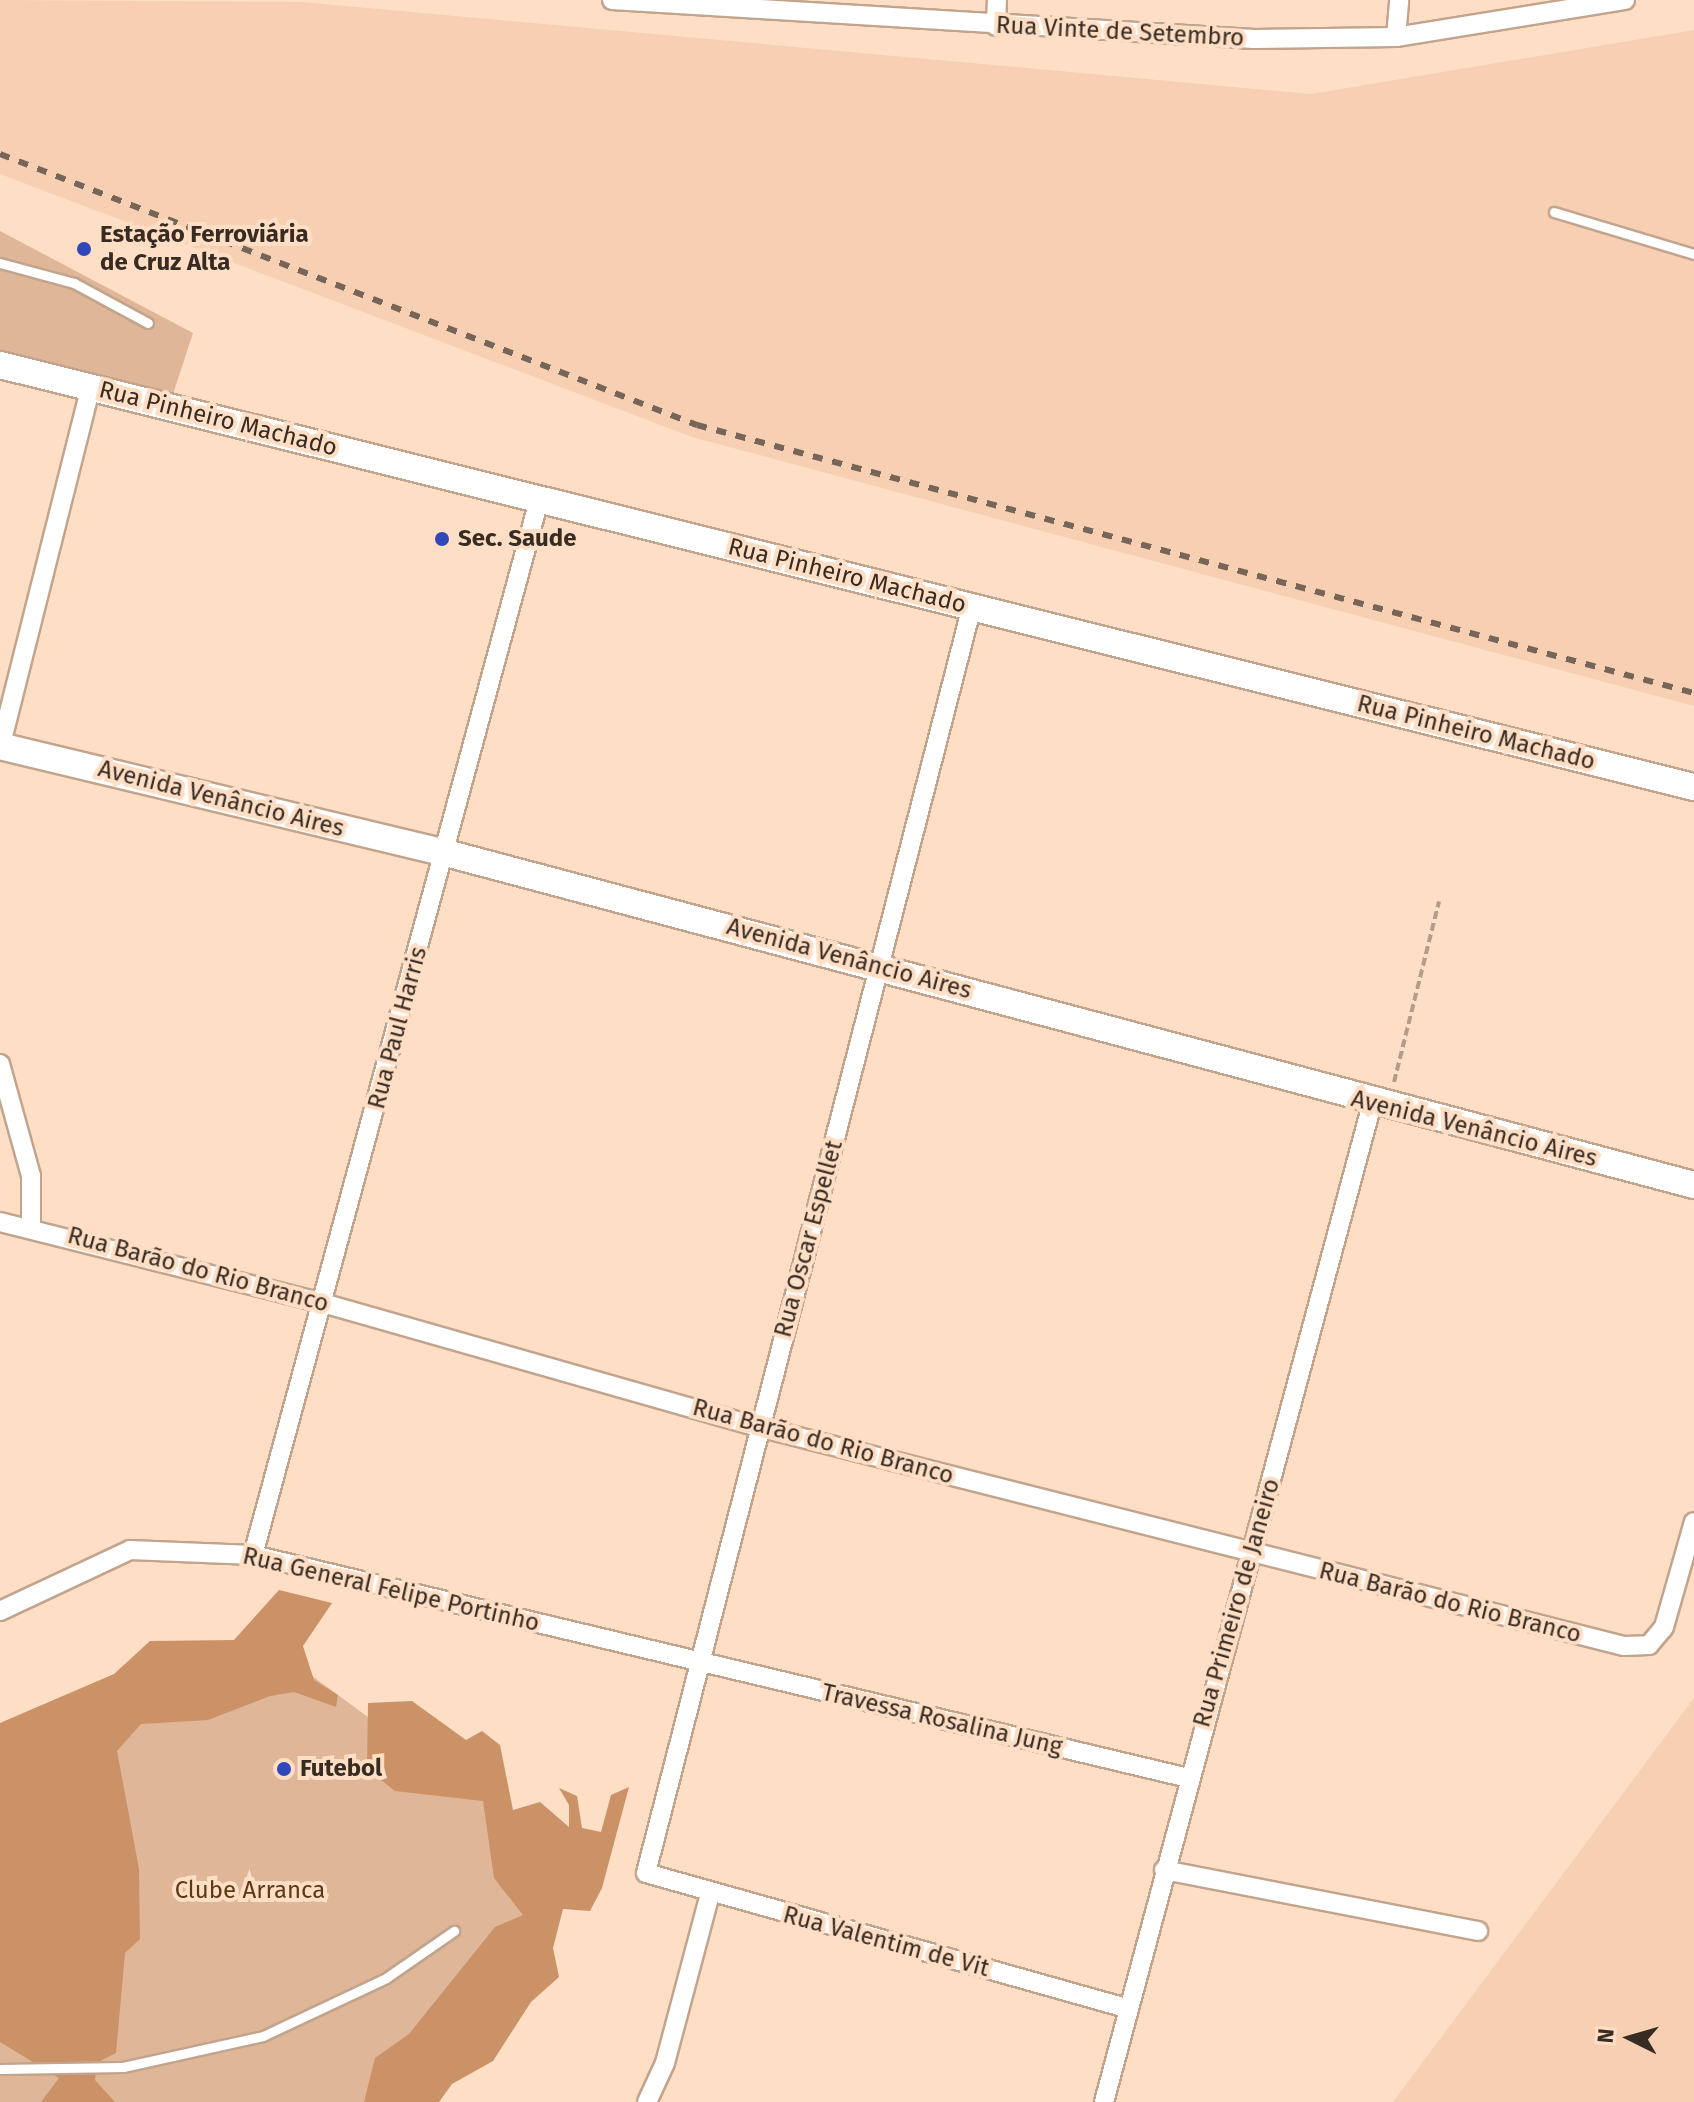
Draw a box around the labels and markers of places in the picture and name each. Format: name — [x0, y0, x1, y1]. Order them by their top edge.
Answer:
place label: Estação Ferroviária de Cruz Alta — [100, 221, 309, 277]
marker: Estação Ferroviária de Cruz Alta — [75, 240, 93, 258]
place label: Sec. Saude — [458, 525, 576, 553]
marker: Sec. Saude — [433, 530, 451, 548]
place label: Futebol — [300, 1755, 382, 1783]
marker: Futebol — [275, 1760, 293, 1778]

